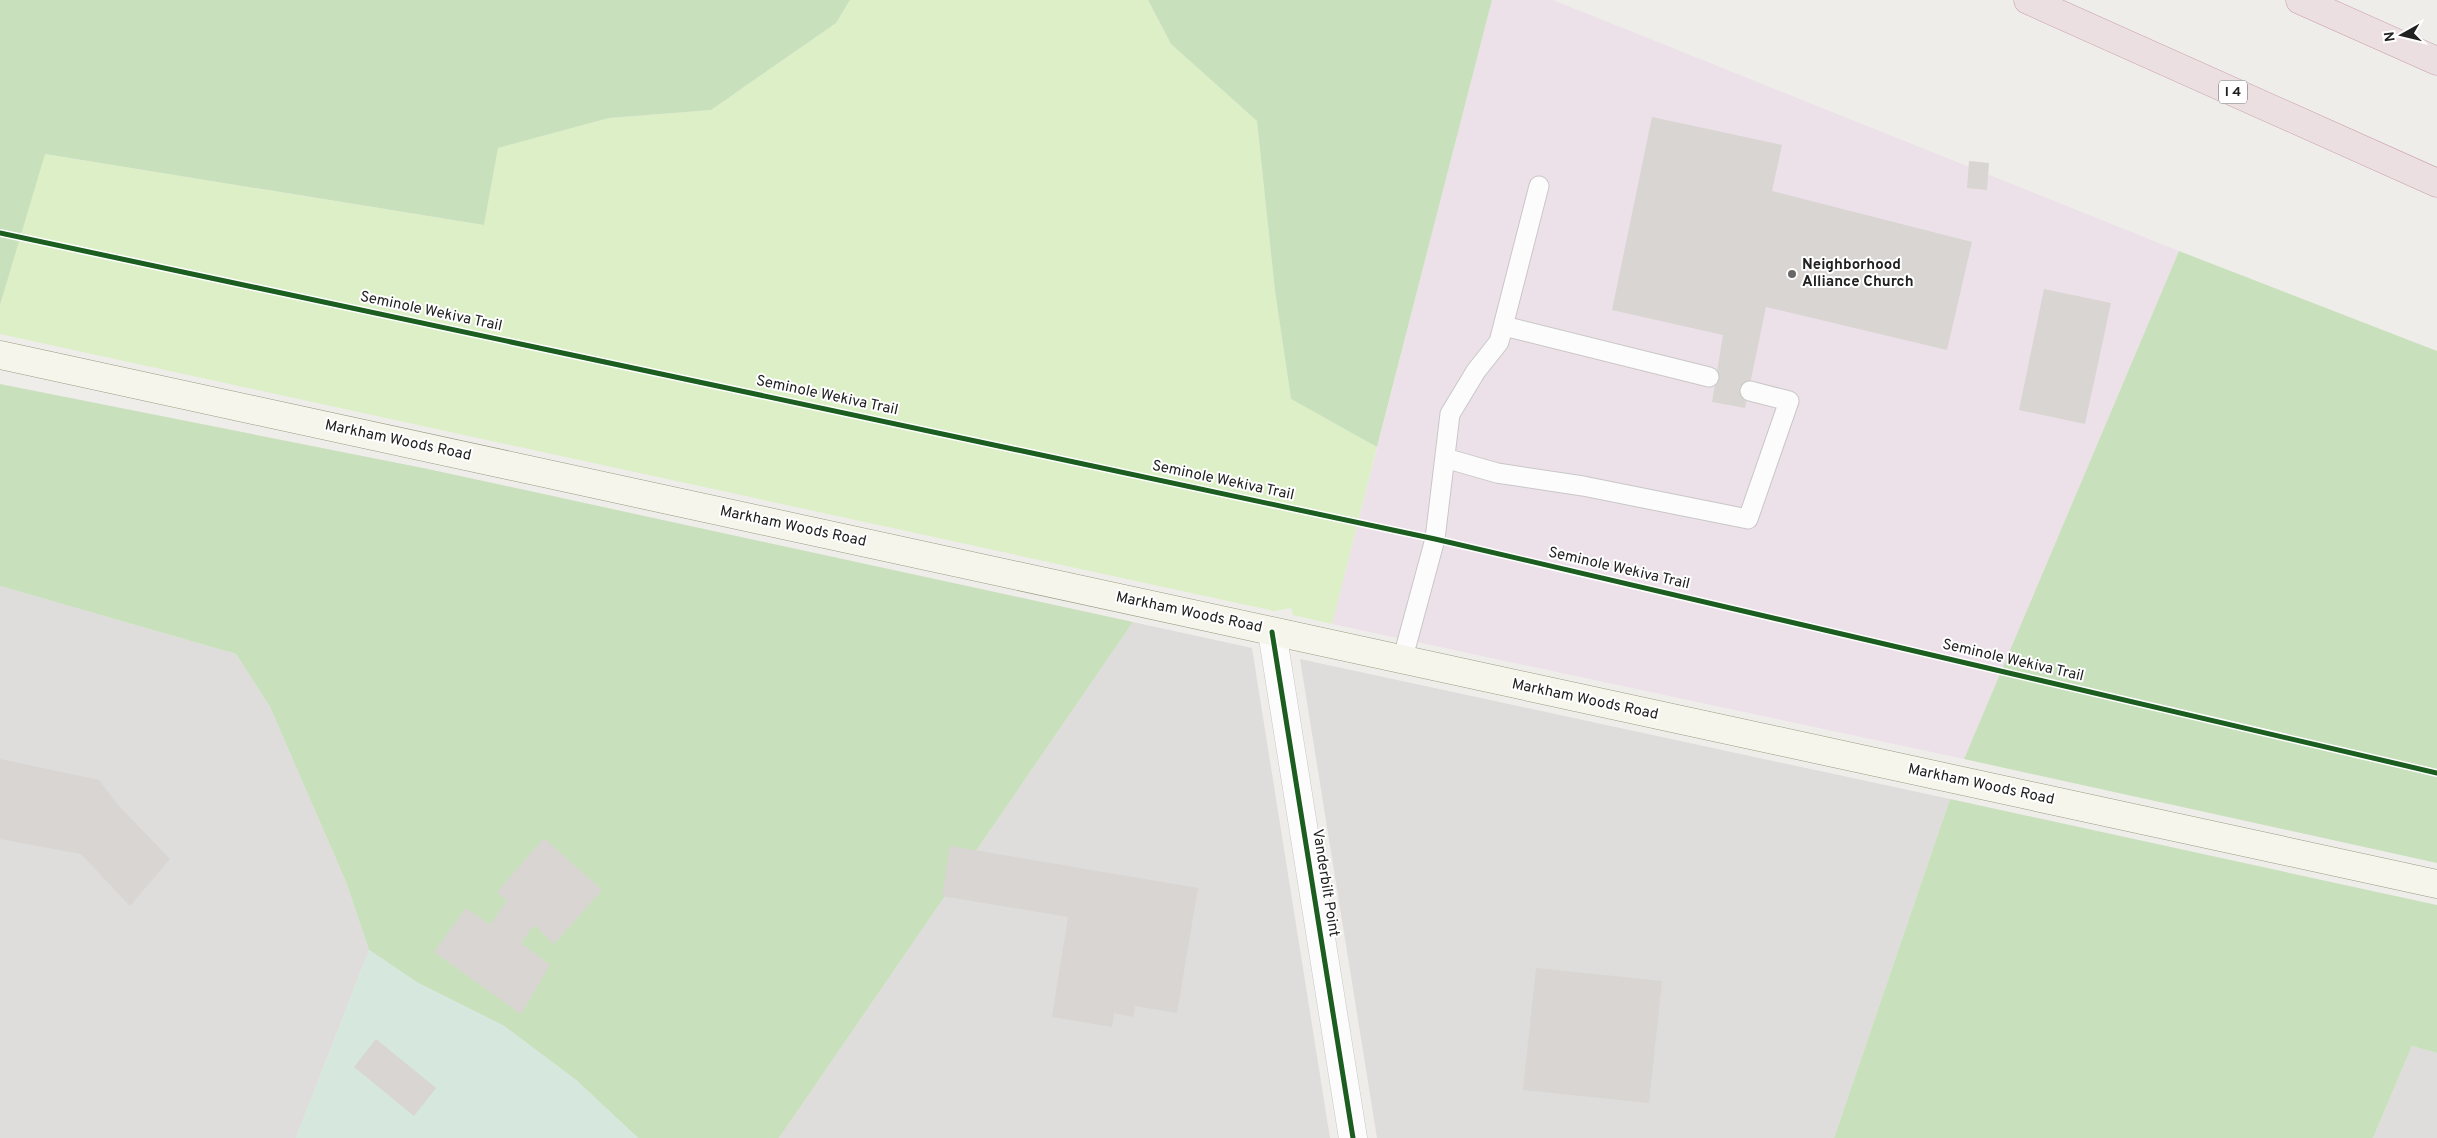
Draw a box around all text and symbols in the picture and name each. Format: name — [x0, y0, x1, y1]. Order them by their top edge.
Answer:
north arrow — [2377, 10, 2427, 60]
text: N — [2381, 30, 2400, 43]
road number: I 4 — [2219, 80, 2247, 104]
place label: Neighborhood Alliance Church — [1802, 256, 1914, 292]
marker: Neighborhood Alliance Church — [1786, 268, 1798, 280]
street label: Seminole Wekiva Trail — [358, 288, 504, 336]
street label: Seminole Wekiva Trail — [754, 372, 900, 420]
street label: Markham Woods Road — [323, 416, 473, 466]
street label: Seminole Wekiva Trail — [1150, 457, 1296, 505]
street label: Markham Woods Road — [718, 502, 868, 552]
street label: Seminole Wekiva Trail — [1546, 543, 1692, 595]
street label: Markham Woods Road — [1114, 588, 1264, 638]
street label: Seminole Wekiva Trail — [1940, 635, 2086, 687]
street label: Markham Woods Road — [1510, 675, 1660, 725]
street label: Markham Woods Road — [1906, 760, 2056, 810]
street label: Vanderbilt Point — [1307, 828, 1343, 938]

